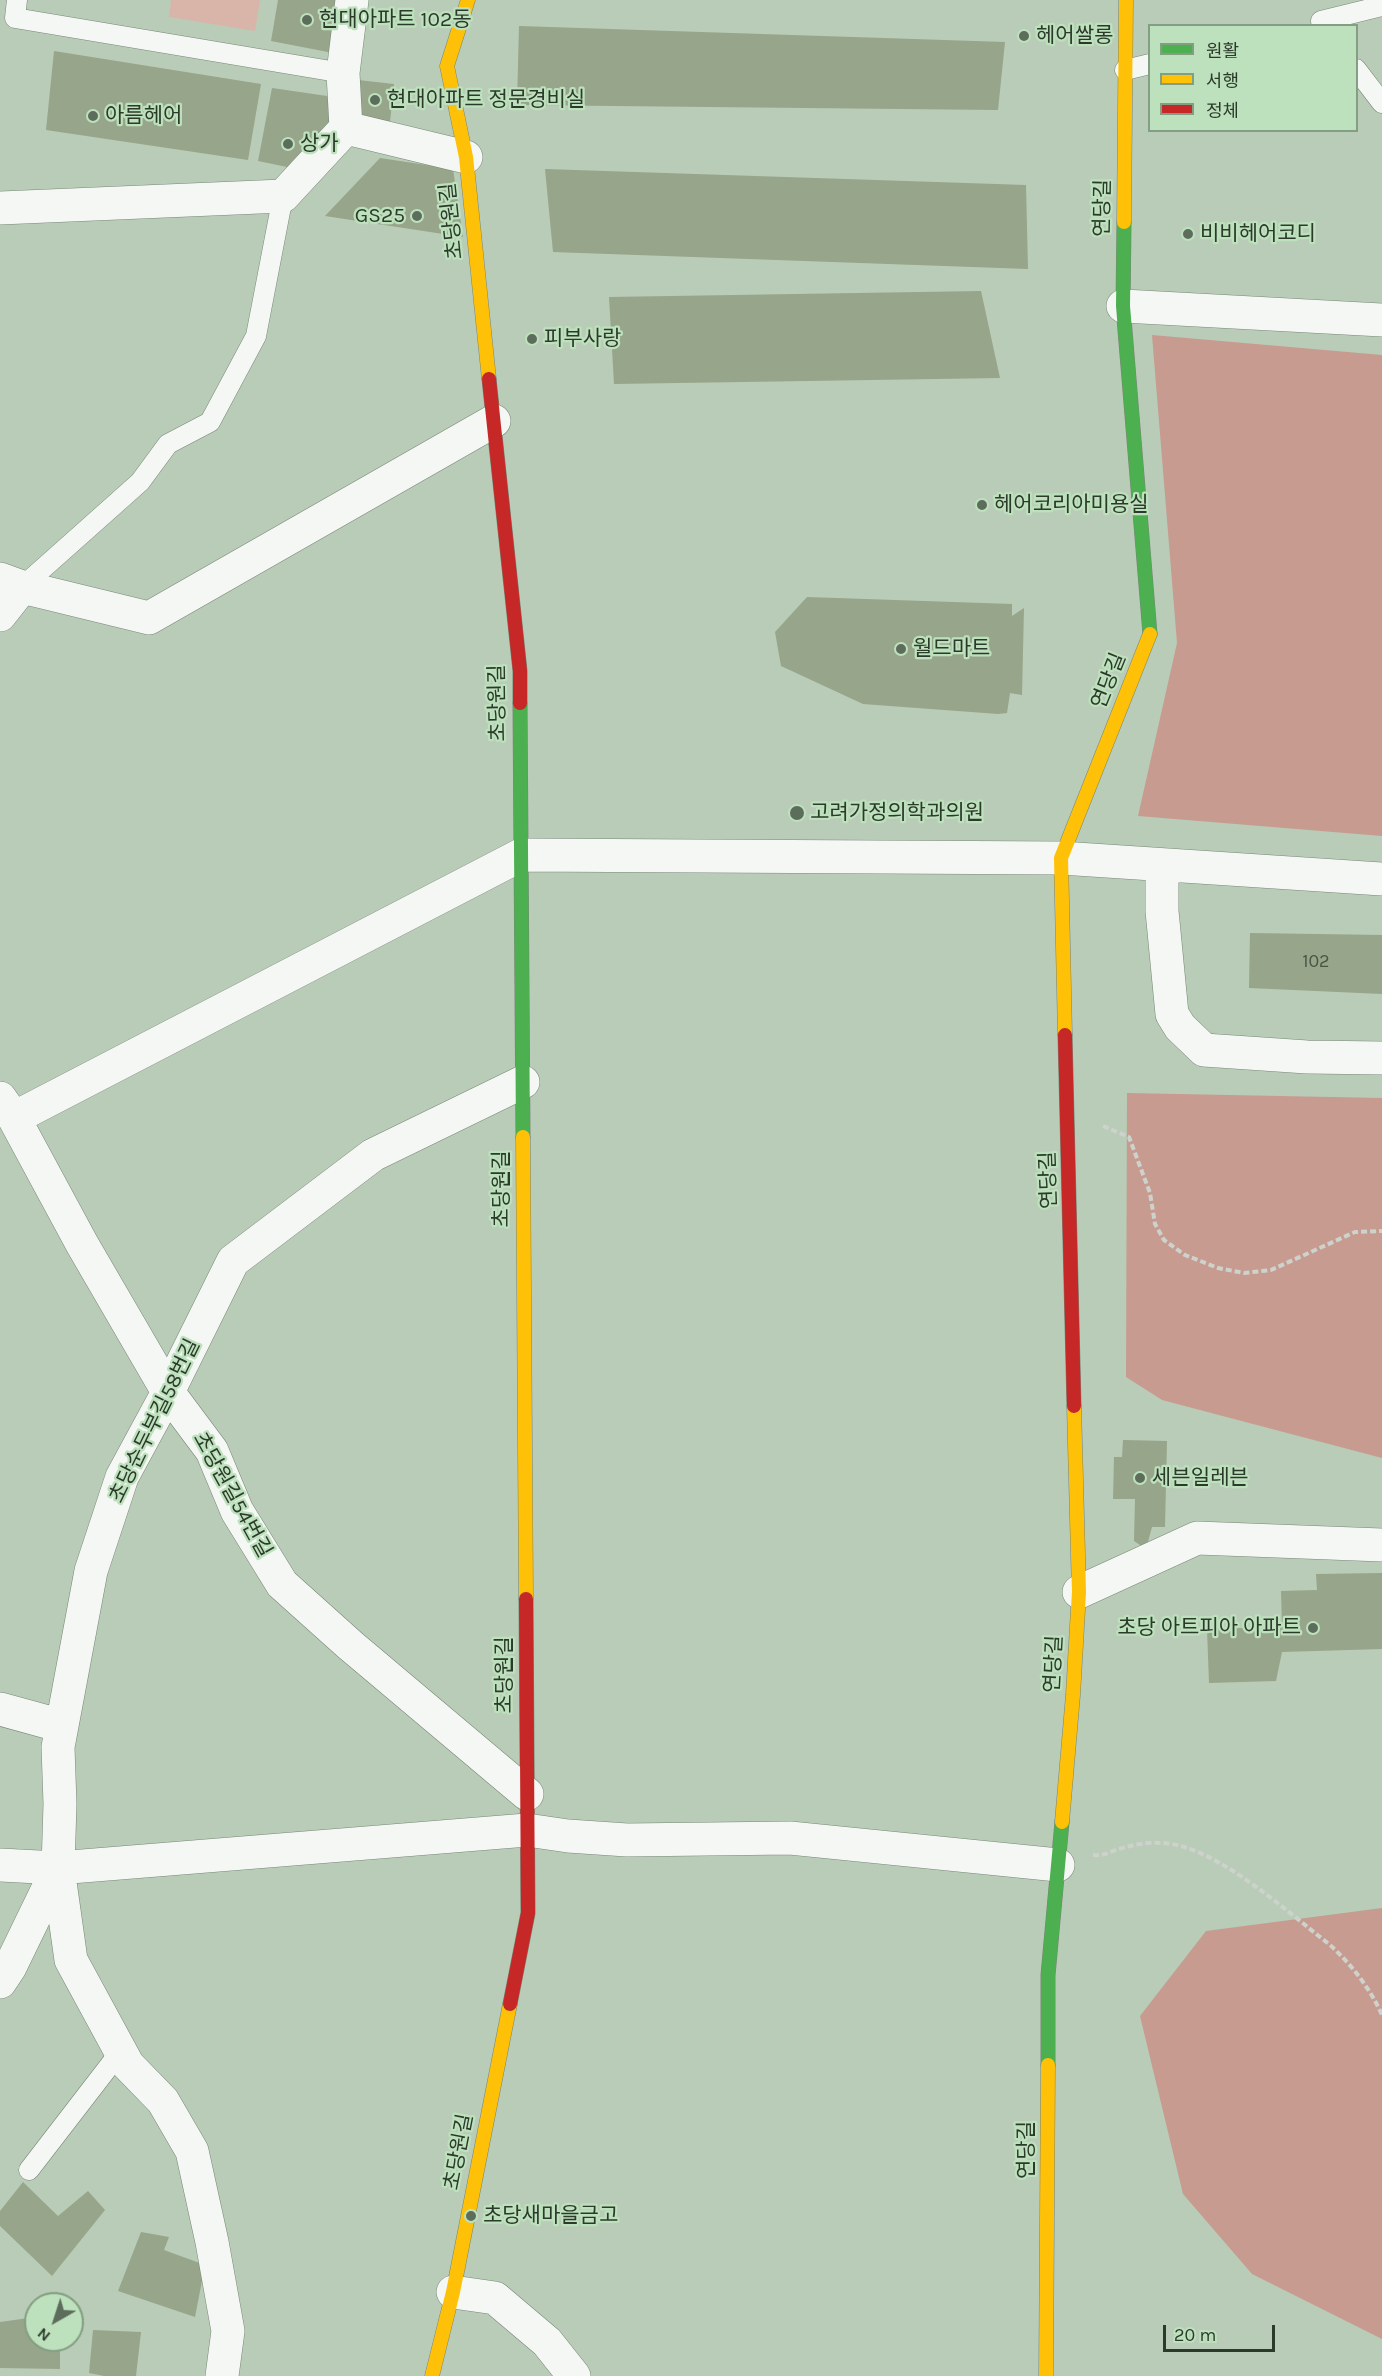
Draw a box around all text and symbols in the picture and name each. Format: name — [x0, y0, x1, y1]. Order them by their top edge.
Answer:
place label: 현대아파트 102동 — [319, 7, 471, 33]
marker: 현대아파트 102동 — [300, 13, 314, 27]
place label: 헤어쌀롱 — [1036, 23, 1113, 49]
legend — [1148, 24, 1358, 132]
marker: 헤어쌀롱 — [1017, 29, 1031, 43]
text: 원활 — [1206, 40, 1239, 62]
text: 서행 — [1206, 70, 1239, 92]
place label: 현대아파트 정문경비실 — [387, 87, 585, 113]
marker: 현대아파트 정문경비실 — [368, 93, 382, 107]
text: 정체 — [1206, 100, 1239, 122]
place label: 아름헤어 — [105, 103, 182, 129]
marker: 아름헤어 — [86, 109, 100, 123]
place label: 상가 — [300, 131, 339, 157]
marker: 상가 — [281, 137, 295, 151]
street label: 연당길 — [1090, 179, 1116, 237]
street label: 초당원길 — [435, 181, 469, 261]
place label: GS25 — [355, 203, 405, 229]
marker: GS25 — [410, 209, 424, 223]
place label: 비비헤어코디 — [1200, 221, 1316, 247]
marker: 비비헤어코디 — [1181, 227, 1195, 241]
place label: 피부사랑 — [544, 326, 621, 352]
marker: 피부사랑 — [525, 332, 539, 346]
place label: 헤어코리아미용실 — [994, 492, 1149, 518]
marker: 헤어코리아미용실 — [975, 498, 989, 512]
place label: 월드마트 — [913, 636, 990, 662]
marker: 월드마트 — [894, 642, 908, 656]
street label: 연당길 — [1086, 649, 1132, 713]
street label: 초당원길 — [485, 664, 511, 742]
place label: 고려가정의학과의원 — [810, 800, 984, 826]
marker: 고려가정의학과의원 — [788, 804, 806, 822]
house number: 102 — [1302, 951, 1330, 973]
street label: 초당원길 — [489, 1150, 515, 1228]
street label: 연당길 — [1035, 1151, 1063, 1209]
street label: 초당순두부길58번길 — [104, 1335, 206, 1507]
street label: 초당원길54번길 — [187, 1428, 277, 1562]
place label: 세븐일레븐 — [1152, 1465, 1249, 1491]
marker: 세븐일레븐 — [1133, 1471, 1147, 1485]
place label: 초당 아트피아 아파트 — [1117, 1615, 1301, 1641]
marker: 초당 아트피아 아파트 — [1306, 1621, 1320, 1635]
street label: 연당길 — [1040, 1634, 1068, 1694]
street label: 초당원길 — [492, 1636, 518, 1714]
street label: 초당원길 — [439, 2112, 479, 2192]
street label: 연당길 — [1014, 2121, 1040, 2179]
place label: 초당새마을금고 — [483, 2203, 618, 2229]
marker: 초당새마을금고 — [464, 2209, 478, 2223]
north arrow — [24, 2292, 84, 2352]
scale bar — [1166, 2313, 1278, 2351]
text: N — [33, 2324, 54, 2346]
text: 20 m — [1174, 2324, 1216, 2346]

